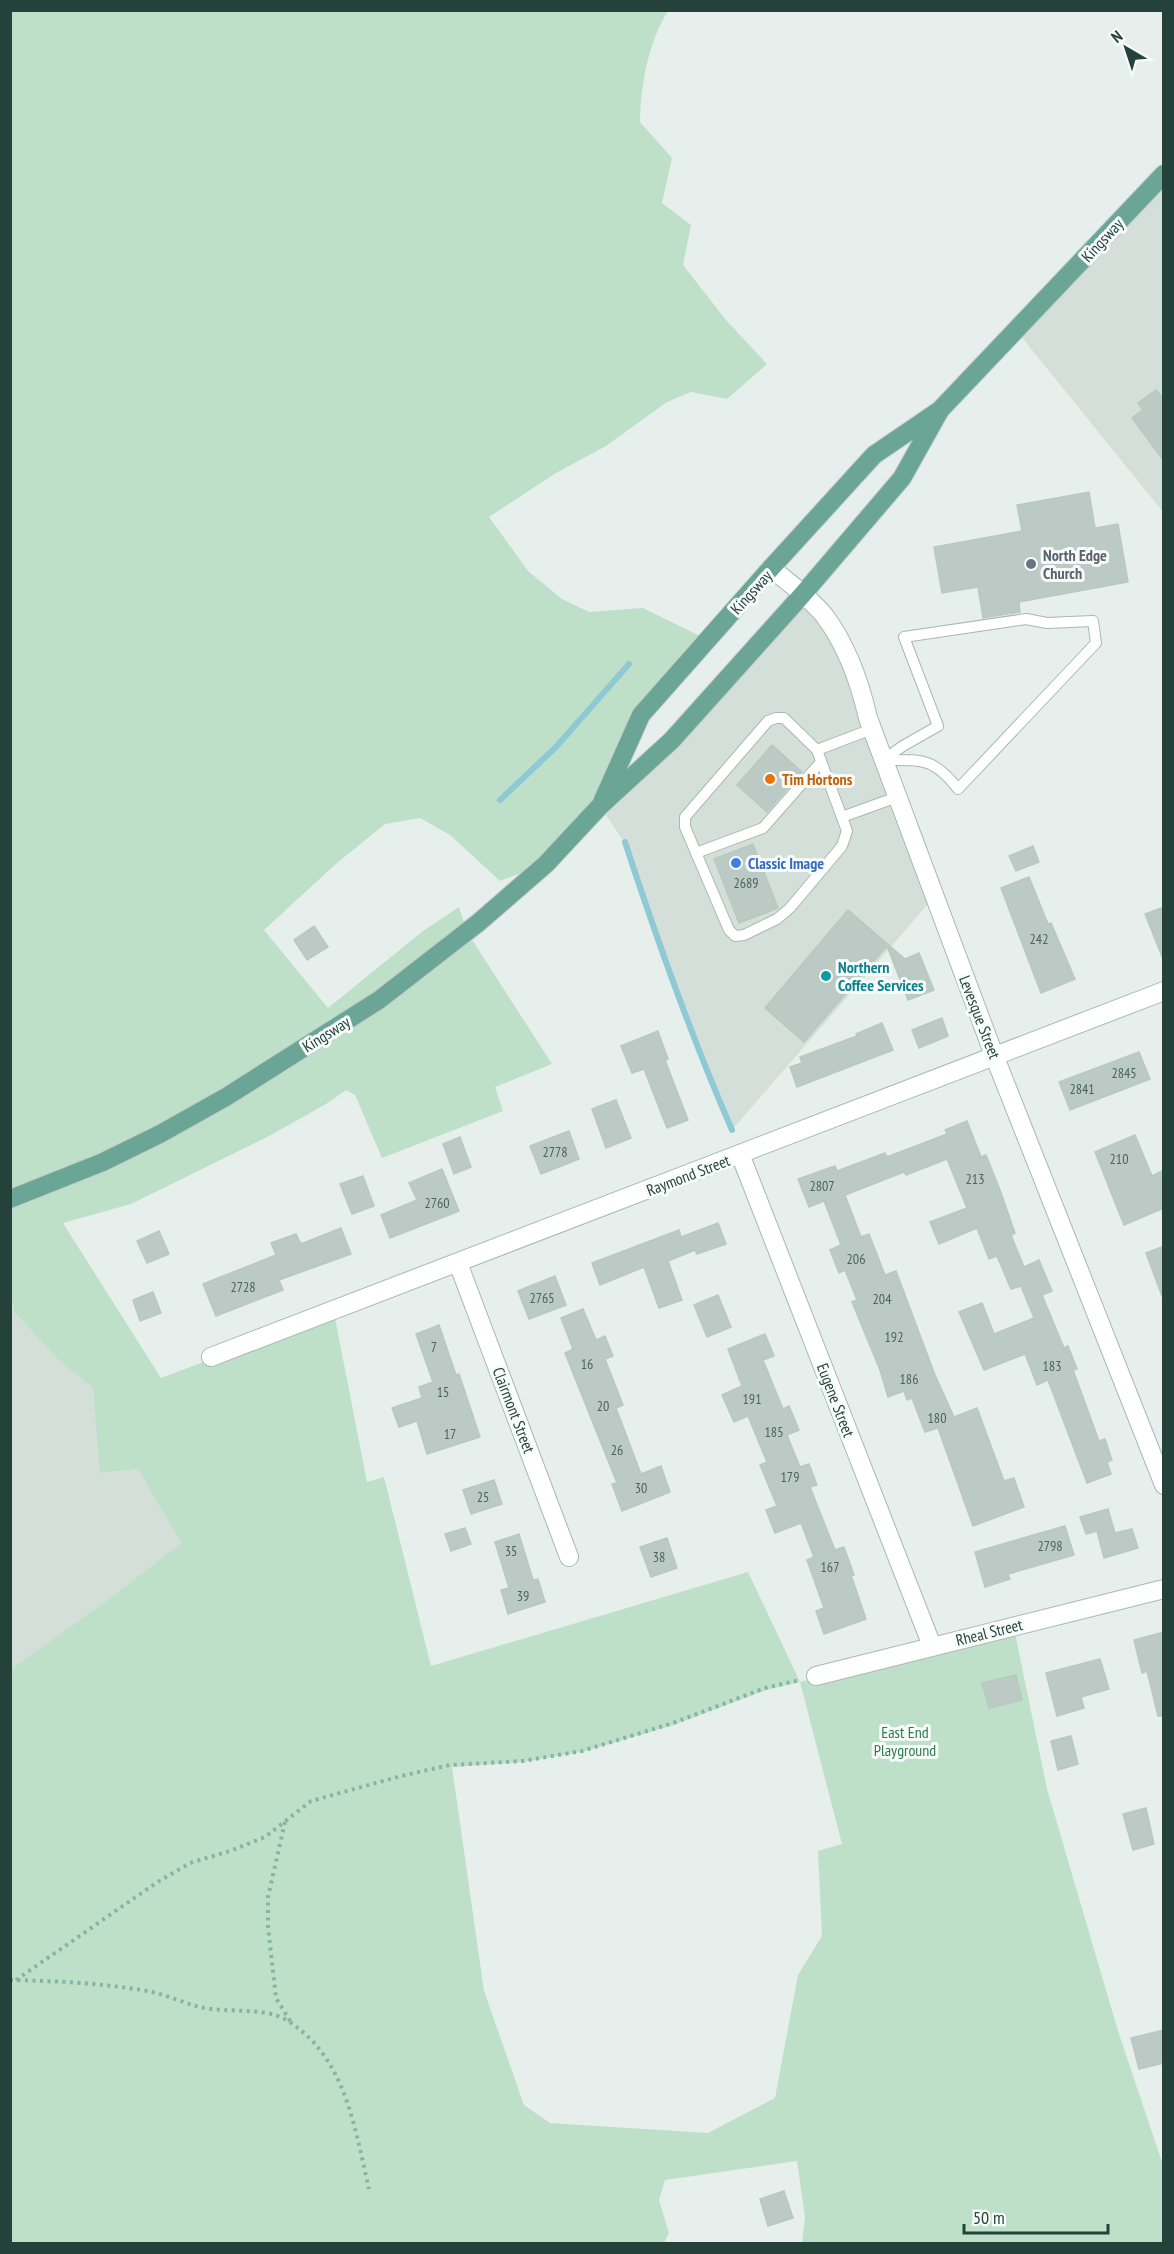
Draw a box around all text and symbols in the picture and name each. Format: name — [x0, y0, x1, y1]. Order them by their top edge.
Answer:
north arrow — [1096, 18, 1156, 78]
text: N — [1107, 26, 1126, 47]
street label: Kingsway — [1077, 214, 1127, 266]
place label: North Edge Church — [1043, 545, 1107, 583]
marker: North Edge Church — [1024, 557, 1038, 571]
street label: Kingsway — [726, 566, 776, 618]
place label: Tim Hortons — [782, 769, 853, 789]
marker: Tim Hortons — [763, 772, 777, 786]
place label: Classic Image — [748, 853, 824, 873]
marker: Classic Image — [729, 856, 743, 870]
house number: 2689 — [733, 874, 759, 892]
house number: 242 — [1030, 930, 1048, 948]
place label: Northern Coffee Services — [838, 957, 924, 995]
marker: Northern Coffee Services — [819, 969, 833, 983]
street label: Levesque Street — [955, 973, 1005, 1062]
street label: Kingsway — [298, 1012, 354, 1056]
house number: 2845 — [1111, 1064, 1137, 1082]
house number: 2841 — [1069, 1080, 1095, 1098]
house number: 2778 — [542, 1143, 568, 1161]
street label: Raymond Street — [643, 1150, 733, 1200]
house number: 210 — [1110, 1150, 1128, 1168]
house number: 213 — [966, 1170, 984, 1188]
house number: 2807 — [809, 1177, 835, 1195]
house number: 2760 — [424, 1194, 450, 1212]
house number: 206 — [847, 1250, 865, 1268]
house number: 2728 — [230, 1278, 256, 1296]
house number: 2765 — [529, 1289, 555, 1307]
house number: 204 — [873, 1290, 892, 1308]
house number: 192 — [885, 1328, 903, 1346]
house number: 7 — [431, 1338, 437, 1356]
house number: 16 — [581, 1355, 593, 1373]
house number: 183 — [1043, 1357, 1061, 1375]
street label: Eugene Street — [813, 1360, 859, 1440]
street label: Clairmont Street — [488, 1364, 540, 1456]
house number: 186 — [900, 1370, 918, 1388]
house number: 15 — [437, 1383, 449, 1401]
house number: 191 — [743, 1390, 761, 1408]
house number: 20 — [597, 1397, 609, 1415]
house number: 180 — [928, 1409, 946, 1427]
house number: 185 — [765, 1423, 783, 1441]
house number: 17 — [444, 1425, 456, 1443]
house number: 26 — [611, 1441, 623, 1459]
house number: 179 — [781, 1468, 799, 1486]
house number: 30 — [635, 1479, 647, 1497]
house number: 25 — [477, 1488, 489, 1506]
house number: 2798 — [1037, 1537, 1063, 1555]
house number: 35 — [505, 1542, 517, 1560]
house number: 38 — [653, 1548, 665, 1566]
house number: 167 — [821, 1558, 839, 1576]
house number: 39 — [517, 1587, 529, 1605]
street label: Rheal Street — [954, 1614, 1025, 1650]
park label: East End Playground — [874, 1722, 936, 1760]
scale bar — [964, 2197, 1108, 2235]
text: 50 m — [973, 2206, 1005, 2229]

